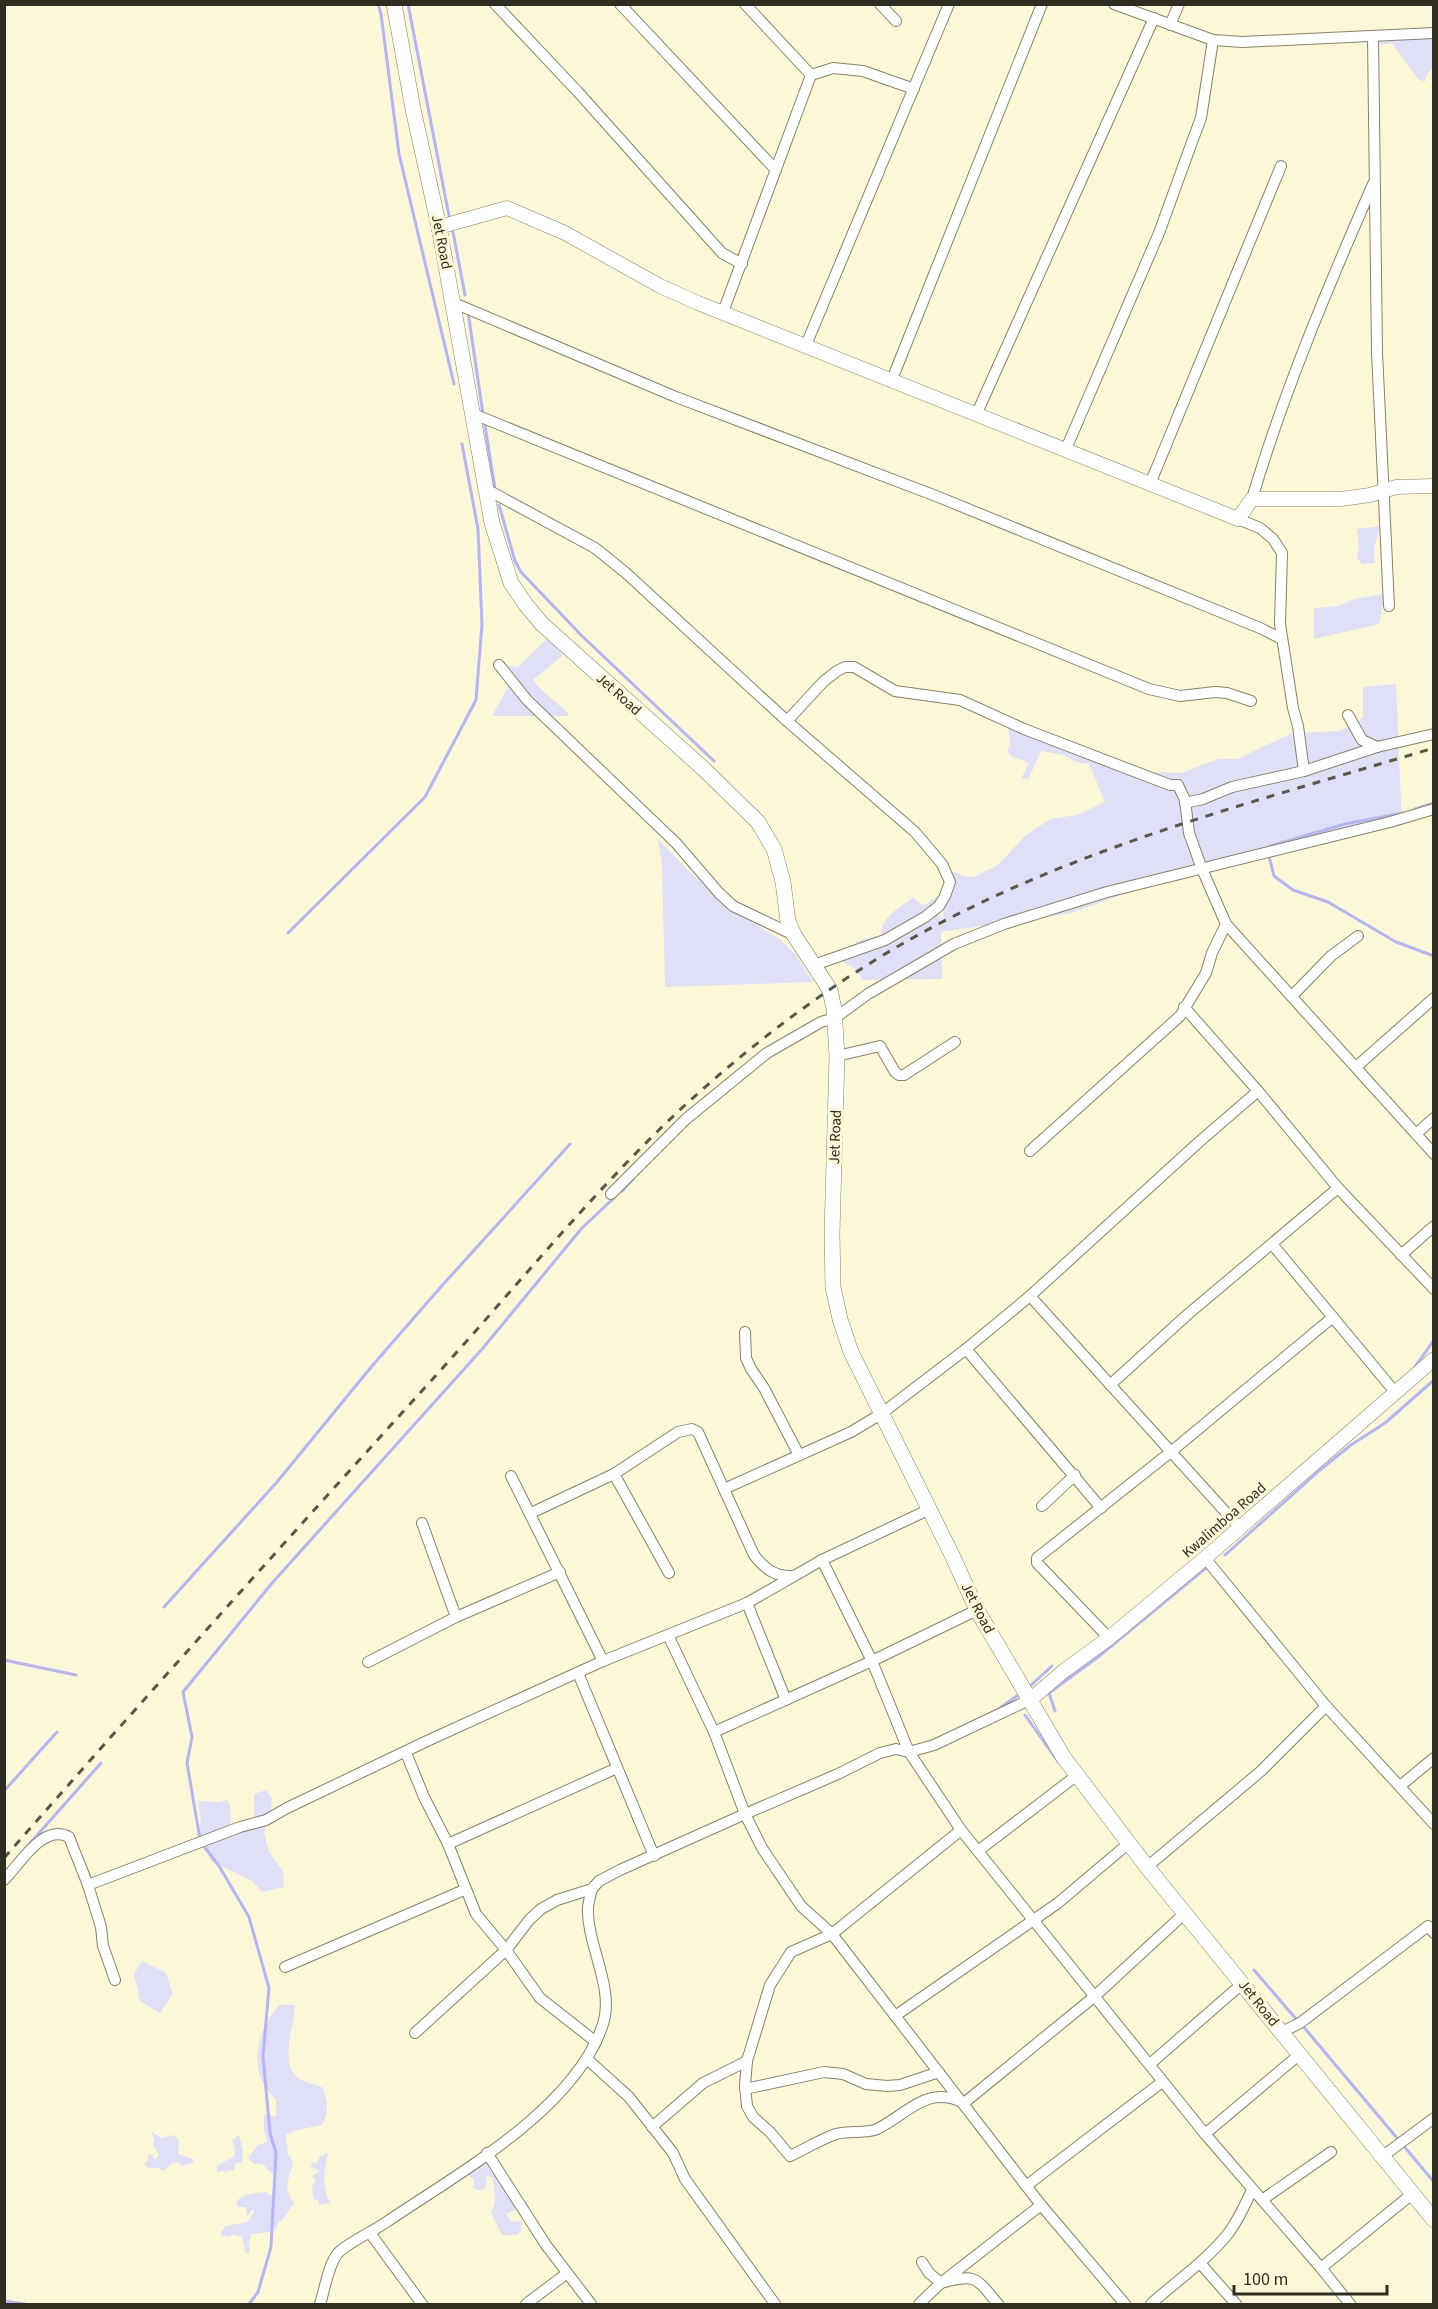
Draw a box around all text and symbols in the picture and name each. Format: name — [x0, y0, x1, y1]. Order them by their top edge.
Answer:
street label: Jet Road — [426, 213, 457, 271]
street label: Jet Road — [591, 668, 646, 720]
street label: Jet Road — [824, 1109, 847, 1165]
street label: Kwalimboa Road — [1178, 1478, 1271, 1563]
street label: Jet Road — [956, 1579, 999, 1637]
street label: Jet Road — [1233, 1975, 1284, 2031]
scale bar — [1234, 2258, 1387, 2296]
text: 100 m — [1243, 2267, 1288, 2292]

